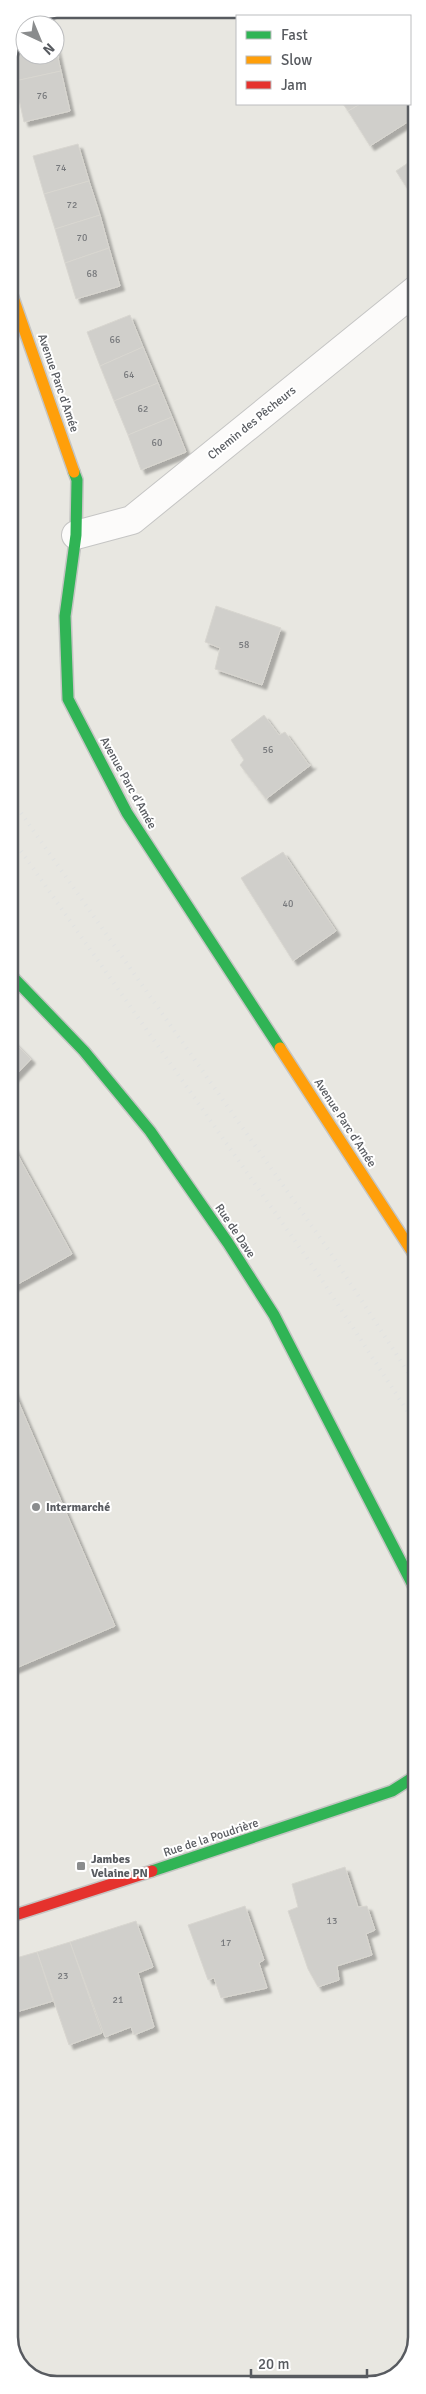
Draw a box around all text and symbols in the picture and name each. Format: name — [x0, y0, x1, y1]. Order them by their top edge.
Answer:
north arrow — [15, 15, 65, 65]
legend — [236, 15, 411, 105]
text: Fast — [281, 26, 308, 44]
text: N — [39, 39, 58, 58]
text: Slow — [281, 51, 312, 69]
text: Jam — [281, 76, 307, 94]
house number: 76 — [37, 90, 47, 102]
house number: 74 — [56, 162, 67, 174]
house number: 72 — [67, 199, 77, 211]
house number: 70 — [77, 232, 87, 244]
house number: 68 — [87, 268, 97, 280]
street label: Avenue Parc d'Amée — [34, 332, 82, 434]
house number: 66 — [110, 334, 120, 346]
house number: 64 — [124, 369, 135, 381]
street label: Chemin des Pêcheurs — [205, 383, 299, 463]
house number: 62 — [138, 403, 148, 415]
house number: 60 — [152, 437, 162, 449]
house number: 58 — [239, 639, 249, 651]
street label: Avenue Parc d'Amée — [96, 734, 160, 832]
house number: 56 — [263, 744, 273, 756]
house number: 40 — [283, 898, 293, 910]
street label: Avenue Parc d'Amée — [311, 1076, 379, 1170]
street label: Rue de Dave — [211, 1201, 259, 1261]
place label: Intermarché — [46, 1500, 110, 1515]
marker: Intermarché — [30, 1501, 42, 1513]
street label: Rue de la Poudrière — [162, 1816, 260, 1860]
place label: Jambes Velaine PN — [91, 1852, 148, 1881]
marker: Jambes Velaine PN — [75, 1860, 87, 1872]
house number: 13 — [327, 1915, 337, 1927]
house number: 17 — [221, 1937, 231, 1949]
house number: 23 — [58, 1970, 68, 1982]
house number: 21 — [113, 1994, 123, 2006]
scale bar — [251, 2346, 367, 2378]
text: 20 m — [258, 2355, 289, 2373]

